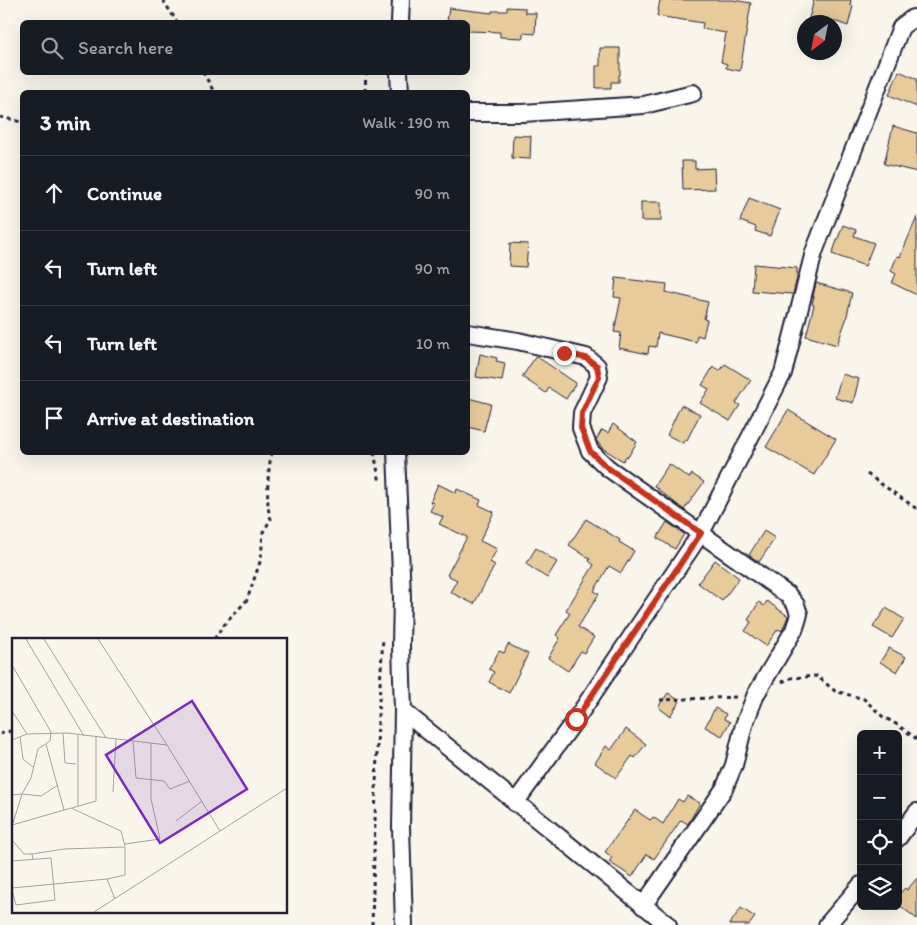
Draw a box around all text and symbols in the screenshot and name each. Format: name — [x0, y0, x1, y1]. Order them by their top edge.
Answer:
north arrow — [797, 15, 842, 60]
search box — [20, 20, 470, 75]
icon: search — [38, 34, 66, 62]
text: Search here — [78, 36, 173, 59]
text: 3 min — [40, 110, 90, 135]
text: Walk · 190 m — [362, 113, 450, 132]
icon: ahead — [40, 179, 68, 207]
text: Continue — [87, 182, 162, 205]
text: 90 m — [415, 184, 450, 203]
icon: left — [40, 254, 68, 282]
text: Turn left — [87, 257, 157, 280]
text: 90 m — [415, 259, 450, 278]
icon: left — [40, 329, 68, 357]
text: Turn left — [87, 332, 157, 355]
text: 10 m — [416, 334, 450, 353]
route end — [553, 342, 576, 365]
icon: arrive — [40, 404, 68, 432]
text: Arrive at destination — [87, 407, 254, 430]
inset map — [12, 638, 288, 912]
route start — [565, 708, 588, 731]
map controls — [857, 730, 902, 910]
button: + — [857, 730, 902, 775]
button: − — [857, 775, 902, 820]
button: locate — [857, 820, 902, 865]
button: layers — [857, 865, 902, 910]

